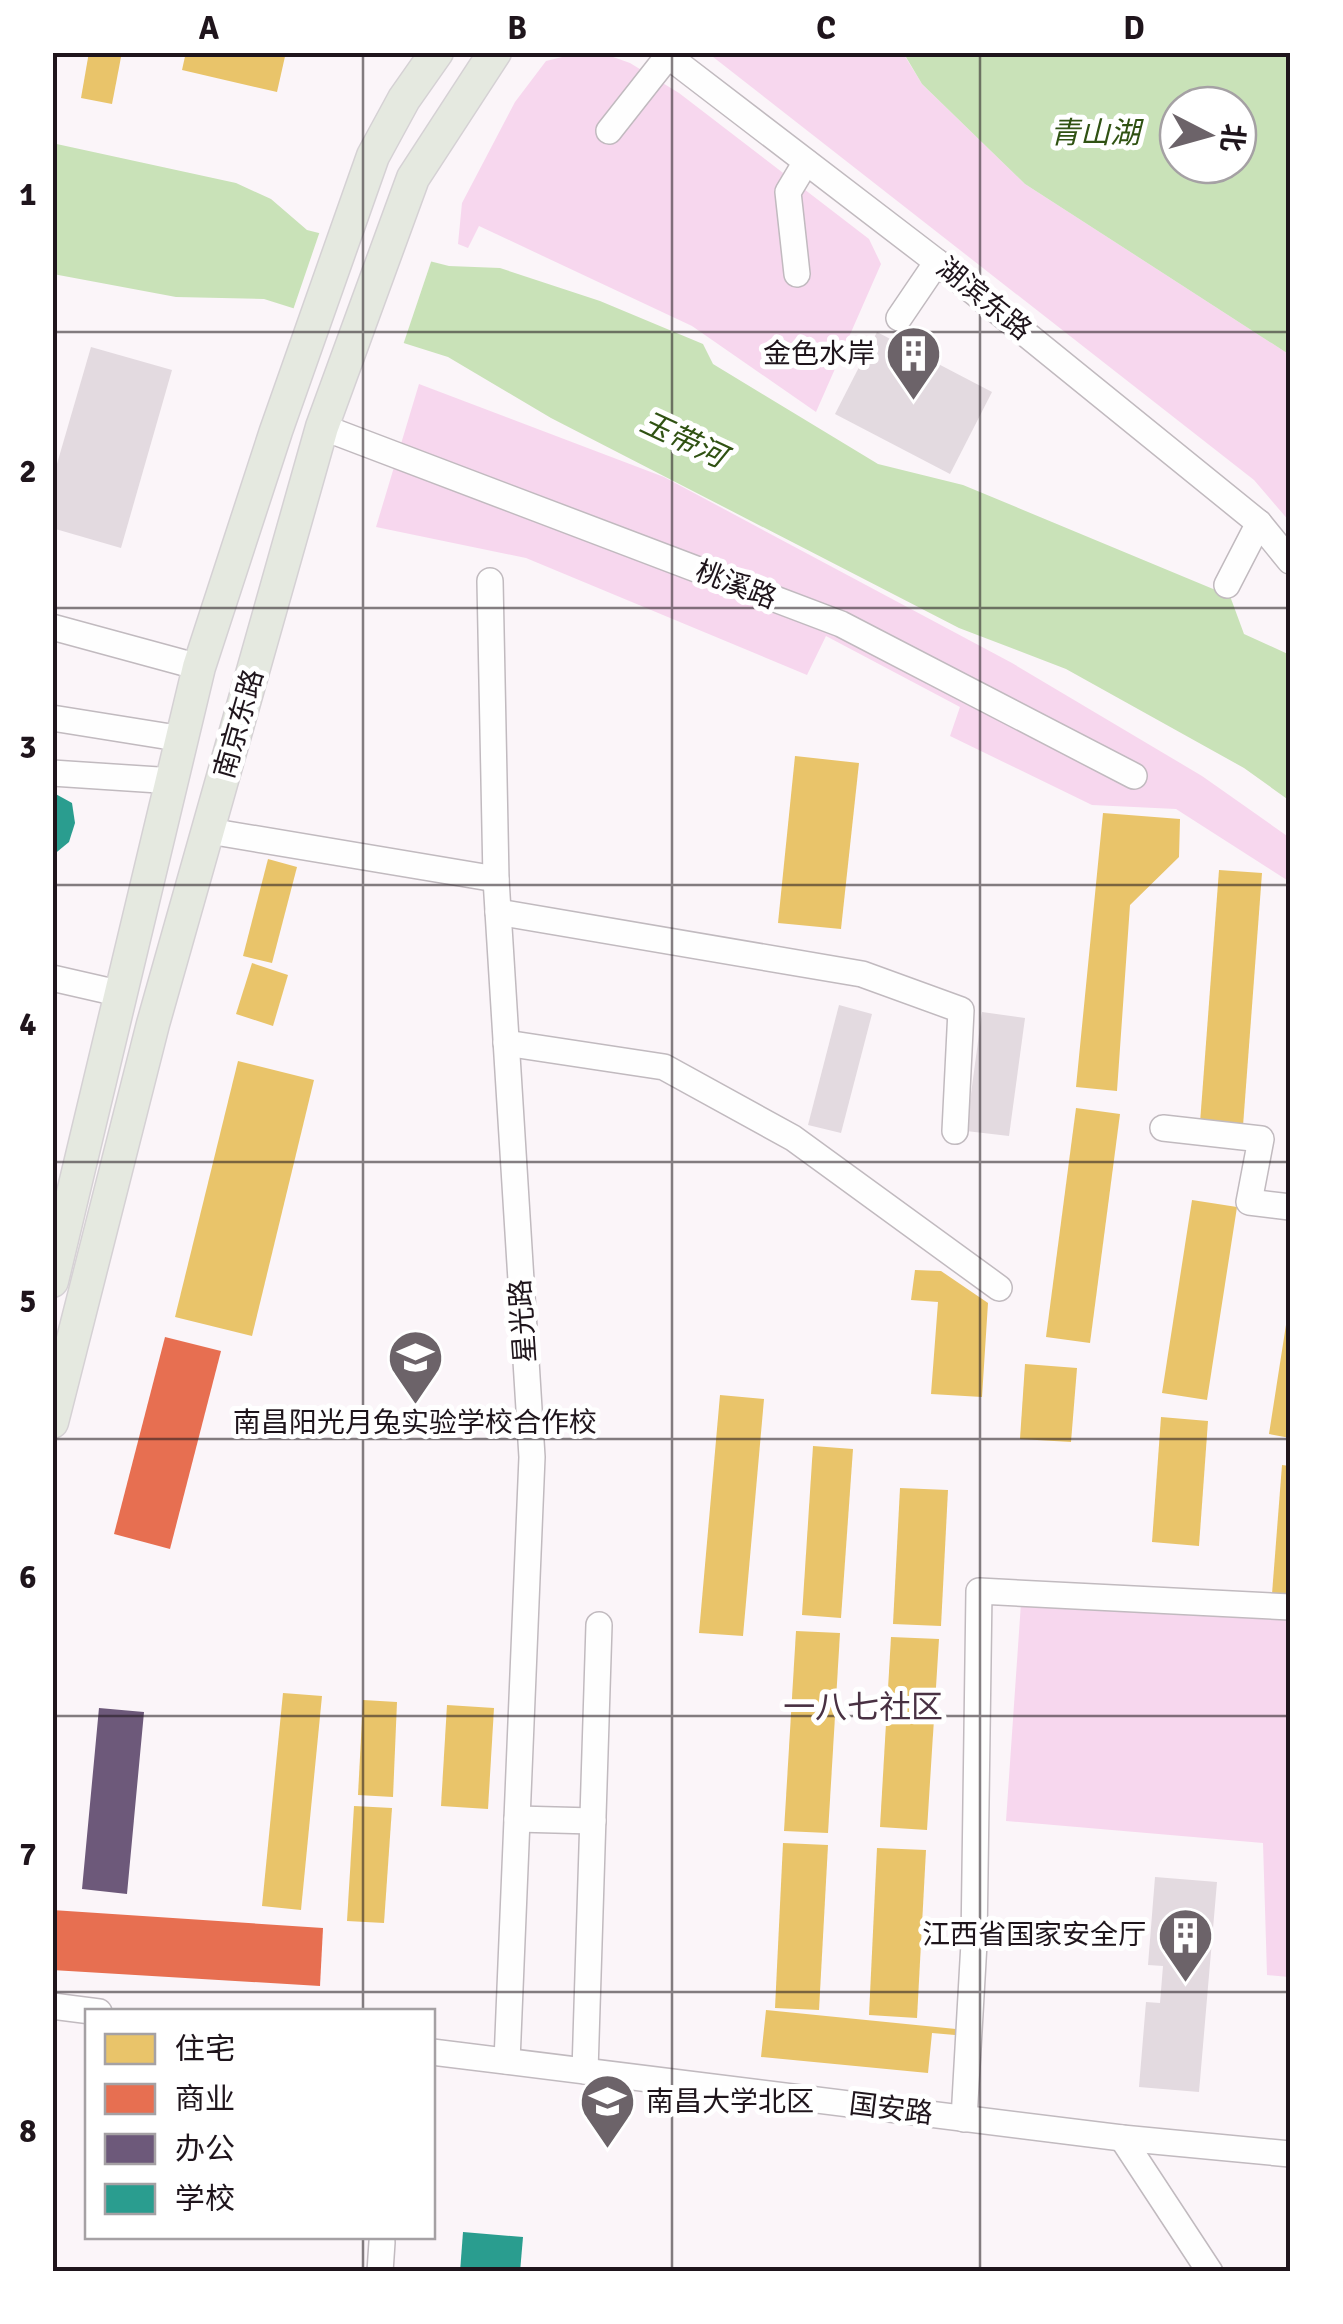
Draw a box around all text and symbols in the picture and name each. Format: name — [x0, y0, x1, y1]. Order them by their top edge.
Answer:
text: A — [199, 9, 220, 48]
text: B — [507, 9, 527, 48]
text: C — [816, 9, 836, 48]
text: D — [1123, 9, 1145, 48]
north arrow — [1158, 85, 1258, 185]
water label: 青山湖 — [1050, 115, 1144, 152]
text: 北 — [1213, 122, 1250, 153]
text: 1 — [19, 175, 37, 214]
street label: 湖滨东路 — [930, 251, 1038, 347]
building icon: 金色水岸 — [884, 324, 944, 403]
place label: 金色水岸 — [763, 337, 875, 371]
water label: 玉带河 — [634, 404, 736, 478]
text: 2 — [19, 452, 37, 491]
street label: 桃溪路 — [691, 554, 781, 616]
street label: 南京东路 — [207, 665, 271, 783]
text: 3 — [19, 728, 37, 767]
text: 4 — [19, 1005, 37, 1044]
street label: 星光路 — [503, 1278, 543, 1364]
text: 5 — [19, 1282, 37, 1321]
school or university icon: 南昌阳光月兔实验学校合作校 — [385, 1327, 445, 1406]
place label: 南昌阳光月兔实验学校合作校 — [233, 1406, 597, 1440]
text: 6 — [19, 1558, 37, 1597]
district label: 一八七社区 — [783, 1688, 943, 1727]
text: 7 — [19, 1835, 37, 1874]
building icon: 江西省国家安全厅 — [1155, 1905, 1215, 1984]
place label: 江西省国家安全厅 — [922, 1918, 1146, 1952]
legend — [85, 2009, 435, 2239]
text: 住宅 — [175, 2031, 235, 2068]
school or university icon: 南昌大学北区 — [577, 2072, 637, 2151]
text: 商业 — [175, 2081, 235, 2118]
place label: 南昌大学北区 — [646, 2085, 814, 2119]
street label: 国安路 — [847, 2087, 935, 2131]
text: 8 — [19, 2112, 37, 2151]
text: 办公 — [175, 2131, 235, 2168]
text: 学校 — [175, 2181, 235, 2218]

